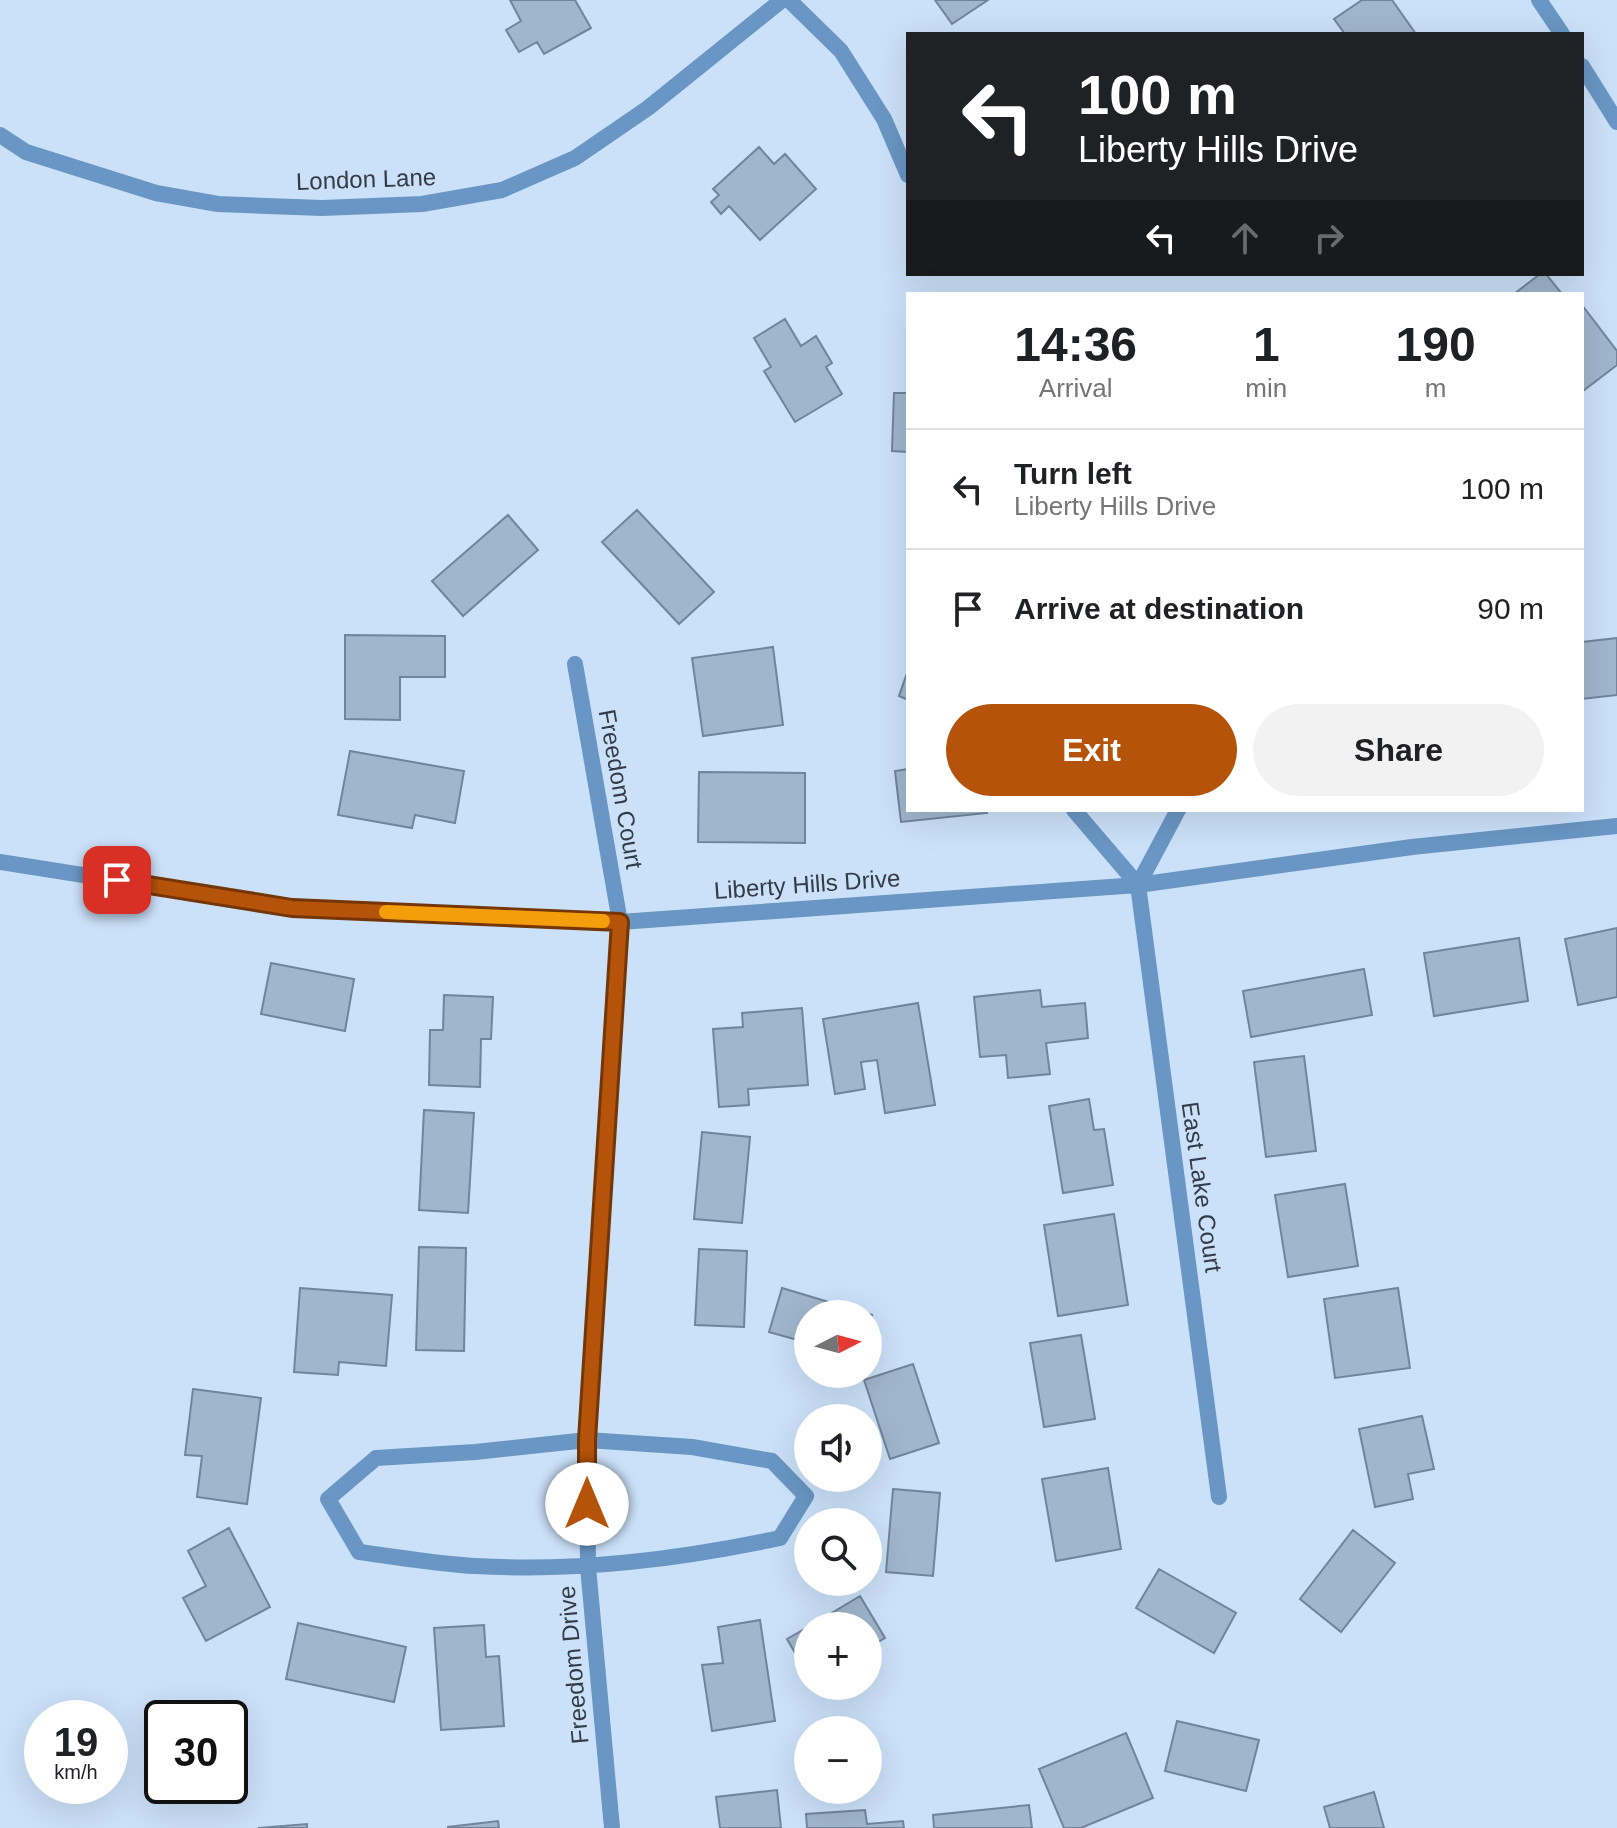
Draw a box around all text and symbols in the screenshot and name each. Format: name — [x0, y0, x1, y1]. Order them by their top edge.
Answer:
text: 100 m — [1078, 63, 1237, 126]
icon: left — [946, 64, 1050, 168]
text: Liberty Hills Drive — [1078, 129, 1358, 170]
street label: London Lane — [295, 163, 437, 195]
icon: left — [1139, 216, 1183, 260]
icon: ahead — [1223, 216, 1267, 260]
icon: right — [1307, 216, 1351, 260]
text: 14:36 — [1014, 318, 1137, 371]
text: 1 — [1253, 318, 1280, 371]
text: 190 — [1396, 318, 1476, 371]
text: Arrival — [1039, 373, 1113, 403]
text: min — [1245, 373, 1287, 403]
text: m — [1425, 373, 1446, 403]
text: Turn left — [1014, 457, 1132, 490]
icon: left — [946, 467, 990, 511]
text: 100 m — [1461, 472, 1544, 505]
text: Liberty Hills Drive — [1014, 491, 1216, 521]
icon: arrive — [946, 587, 990, 631]
text: Arrive at destination — [1014, 592, 1304, 625]
text: 90 m — [1477, 592, 1544, 625]
button: Exit — [946, 704, 1237, 796]
button: Share — [1253, 704, 1544, 796]
street label: Freedom Court — [594, 707, 648, 871]
pin — [83, 846, 151, 914]
icon: arrive — [95, 858, 139, 902]
street label: Liberty Hills Drive — [713, 864, 901, 904]
street label: East Lake Court — [1177, 1100, 1227, 1274]
north arrow — [794, 1300, 882, 1388]
map controls — [794, 1300, 882, 1804]
button: sound — [794, 1404, 882, 1492]
position arrow — [545, 1462, 629, 1546]
button: search — [794, 1508, 882, 1596]
street label: Freedom Drive — [553, 1585, 593, 1745]
button: + — [794, 1612, 882, 1700]
speed limit sign: 30 — [144, 1700, 248, 1804]
button: − — [794, 1716, 882, 1804]
text: 19 — [54, 1720, 98, 1764]
text: km/h — [54, 1761, 98, 1783]

